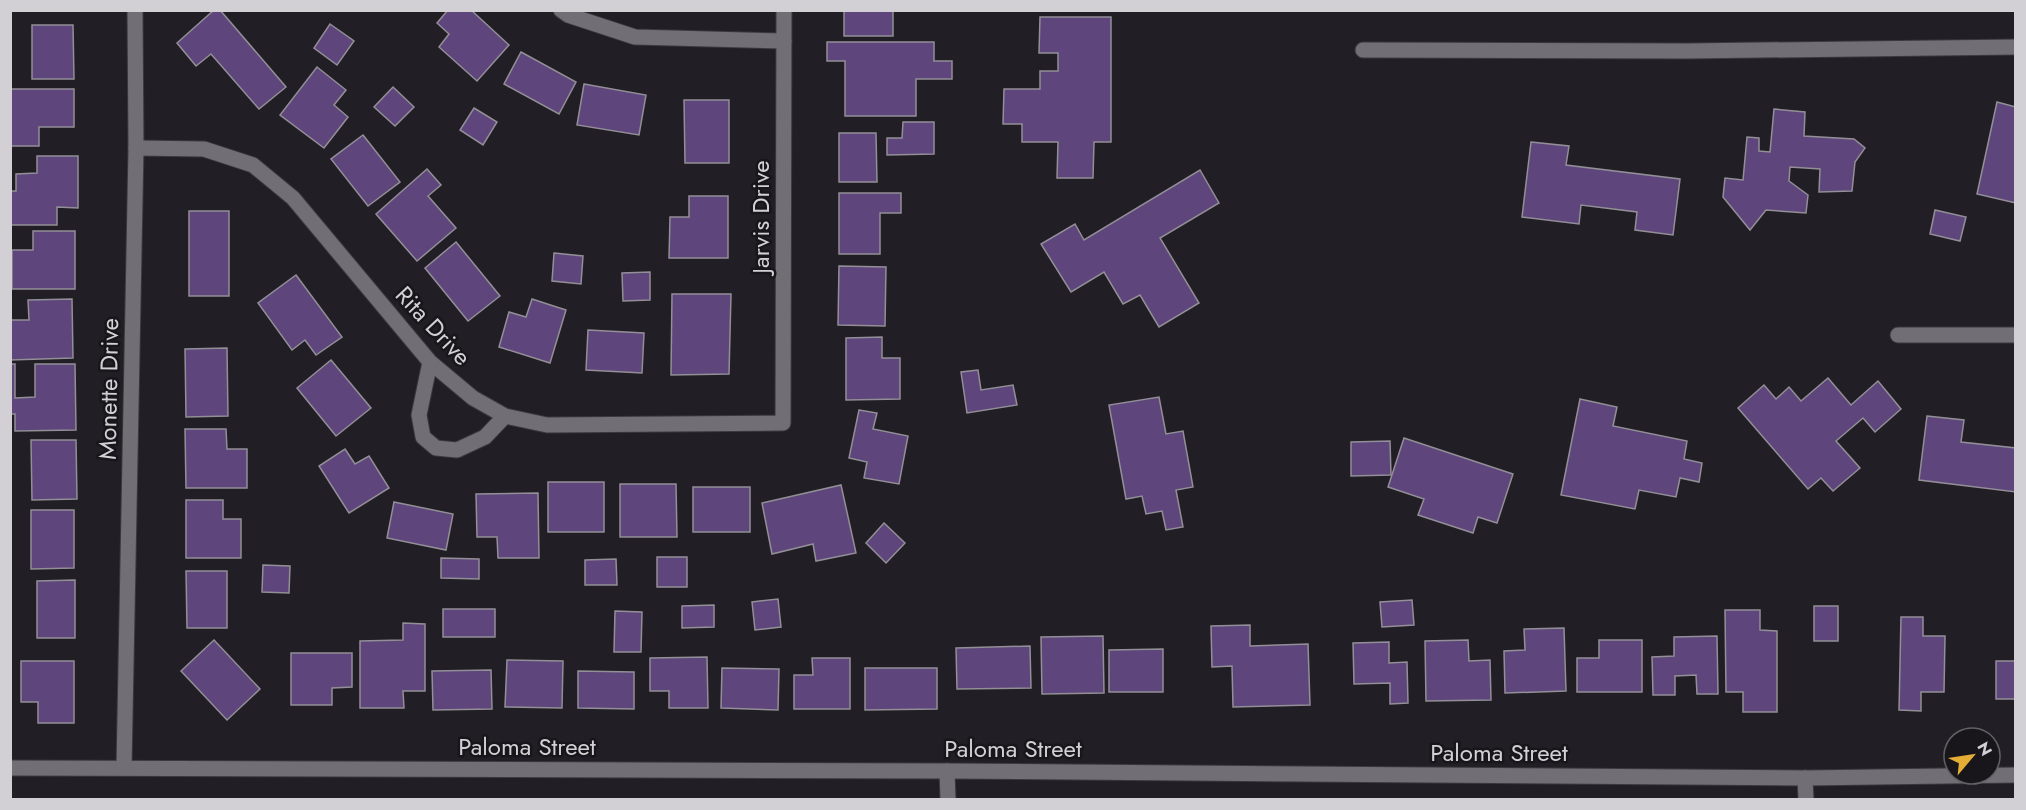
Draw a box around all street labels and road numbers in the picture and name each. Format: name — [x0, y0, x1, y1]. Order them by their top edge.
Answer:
street label: Jarvis Drive — [743, 160, 778, 277]
street label: Rita Drive — [387, 278, 479, 373]
street label: Monette Drive — [90, 318, 127, 460]
street label: Paloma Street — [458, 729, 596, 764]
street label: Paloma Street — [944, 731, 1082, 766]
street label: Paloma Street — [1430, 735, 1568, 770]

